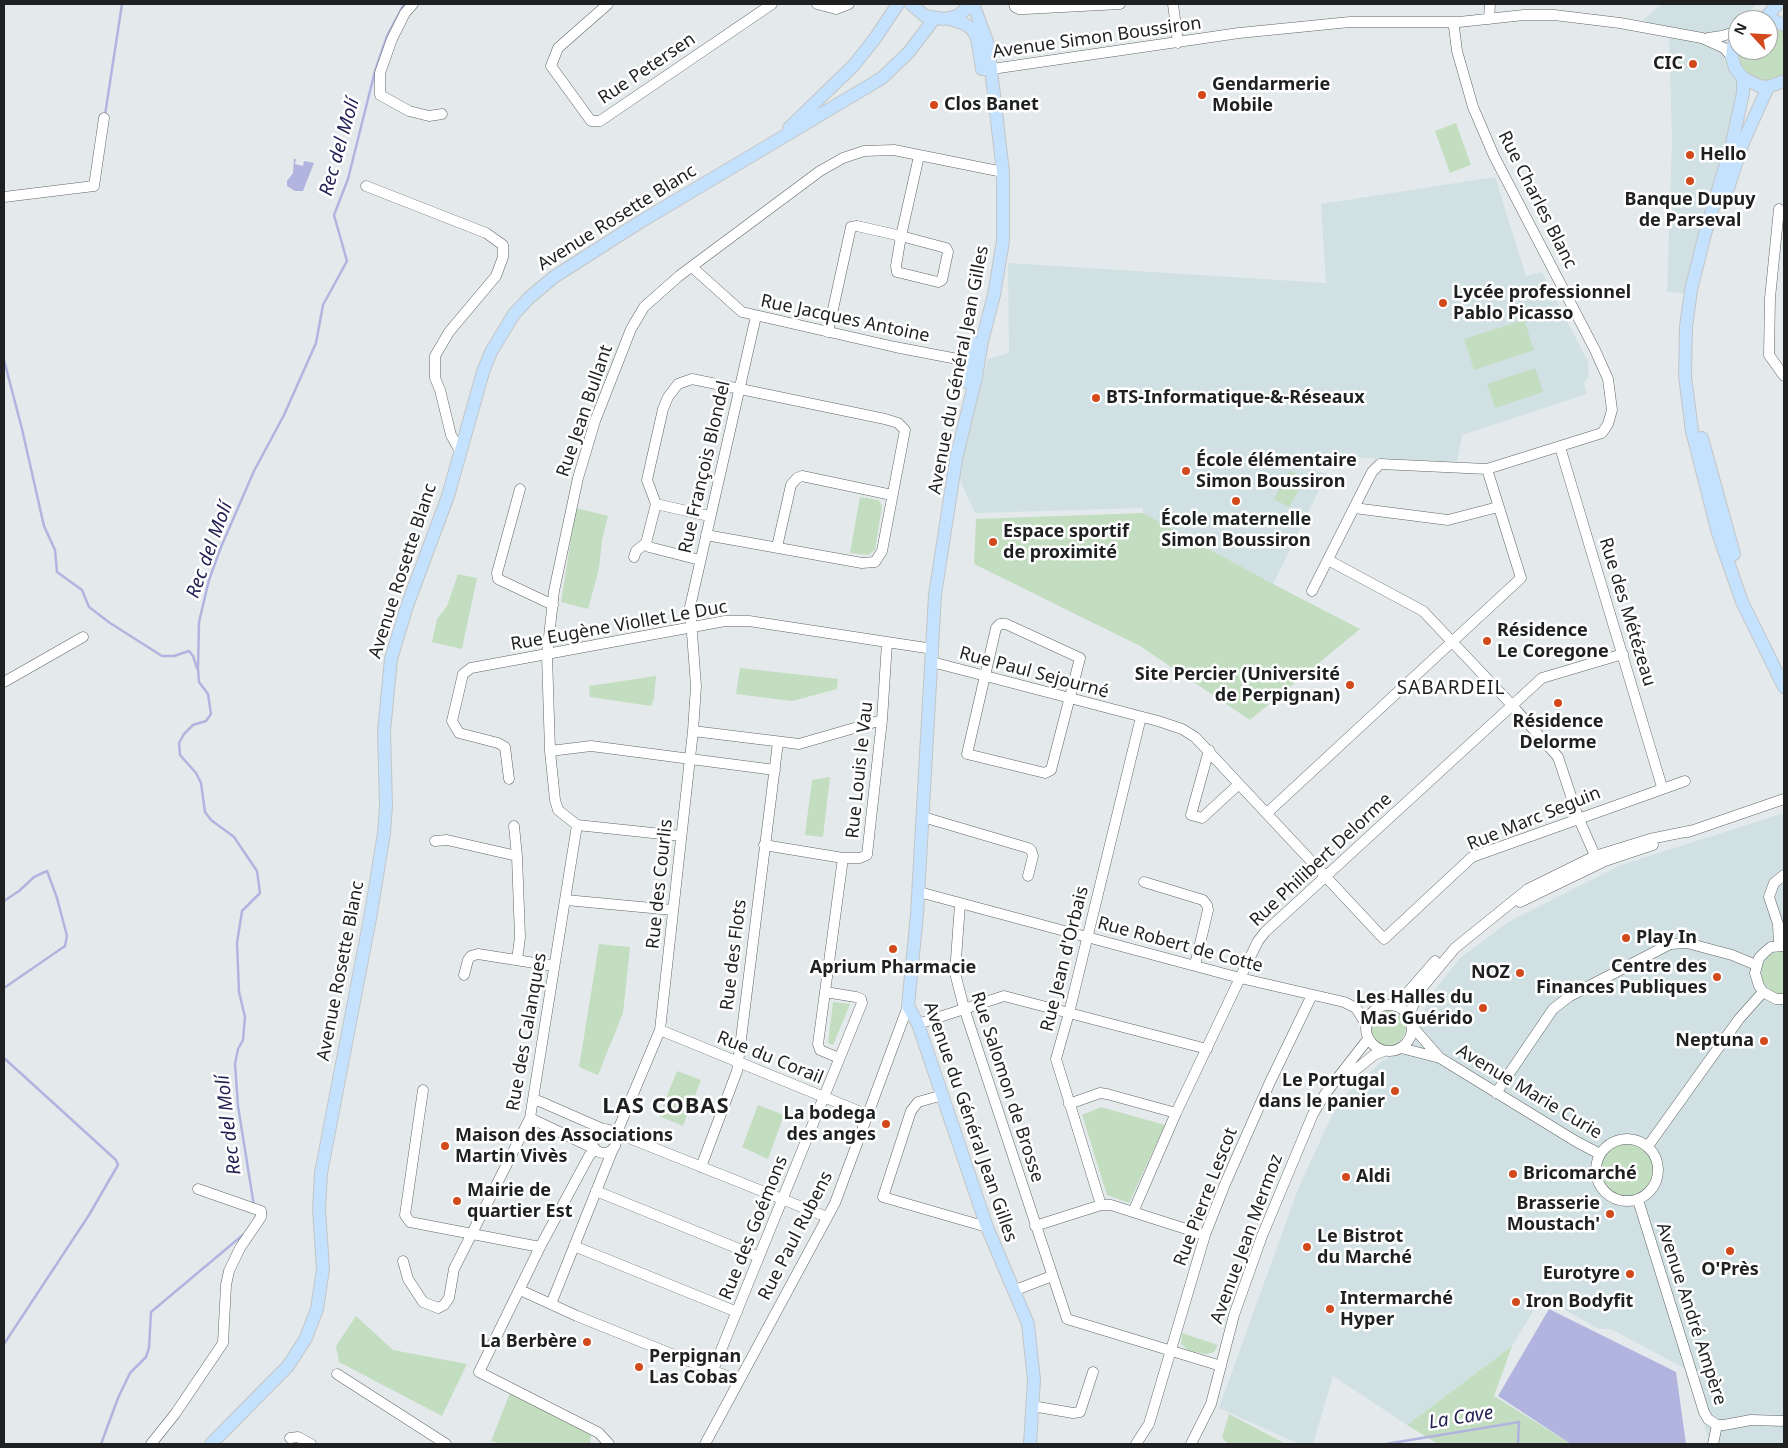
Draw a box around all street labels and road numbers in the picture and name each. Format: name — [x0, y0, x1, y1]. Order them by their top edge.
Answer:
street label: Avenue Simon Boussiron — [991, 13, 1203, 63]
street label: Rue Petersen — [594, 29, 700, 109]
street label: Rue Charles Blanc — [1493, 128, 1581, 272]
street label: Avenue Rosette Blanc — [534, 160, 700, 276]
street label: Avenue du Général Jean Gilles — [924, 244, 994, 496]
street label: Rue Jacques Antoine — [758, 291, 932, 347]
street label: Rue Jean Bullant — [552, 342, 618, 480]
street label: Rue François Blondel — [675, 379, 735, 555]
street label: Avenue Rosette Blanc — [364, 481, 442, 661]
street label: Rue des Métézeau — [1594, 535, 1660, 689]
street label: Rue Eugène Viollet Le Duc — [509, 596, 729, 656]
street label: Rue Paul Sejourné — [957, 643, 1111, 703]
street label: Rue Louis le Vau — [842, 700, 878, 840]
street label: Rue Marc Seguin — [1464, 782, 1604, 856]
street label: Rue Philibert Delorme — [1246, 789, 1396, 931]
street label: Rue des Courlis — [642, 818, 678, 950]
street label: Avenue Rosette Blanc — [313, 879, 369, 1063]
street label: Rue Jean d'Orbais — [1036, 884, 1094, 1034]
street label: Rue des Flots — [716, 898, 752, 1012]
street label: Rue Robert de Cotte — [1095, 913, 1265, 977]
street label: Rue des Calanques — [502, 951, 552, 1113]
street label: Rue Salomon de Brosse — [966, 989, 1048, 1185]
street label: Avenue du Général Jean Gilles — [919, 999, 1021, 1245]
street label: Rue du Corail — [714, 1027, 826, 1089]
street label: Avenue Marie Curie — [1452, 1040, 1606, 1144]
street label: Rue Pierre Lescot — [1170, 1125, 1242, 1269]
street label: Avenue Jean Mermoz — [1206, 1151, 1288, 1327]
street label: Rue des Goémons — [715, 1153, 793, 1303]
street label: Rue Paul Rubens — [754, 1168, 838, 1304]
street label: Avenue André Ampère — [1651, 1220, 1731, 1408]

